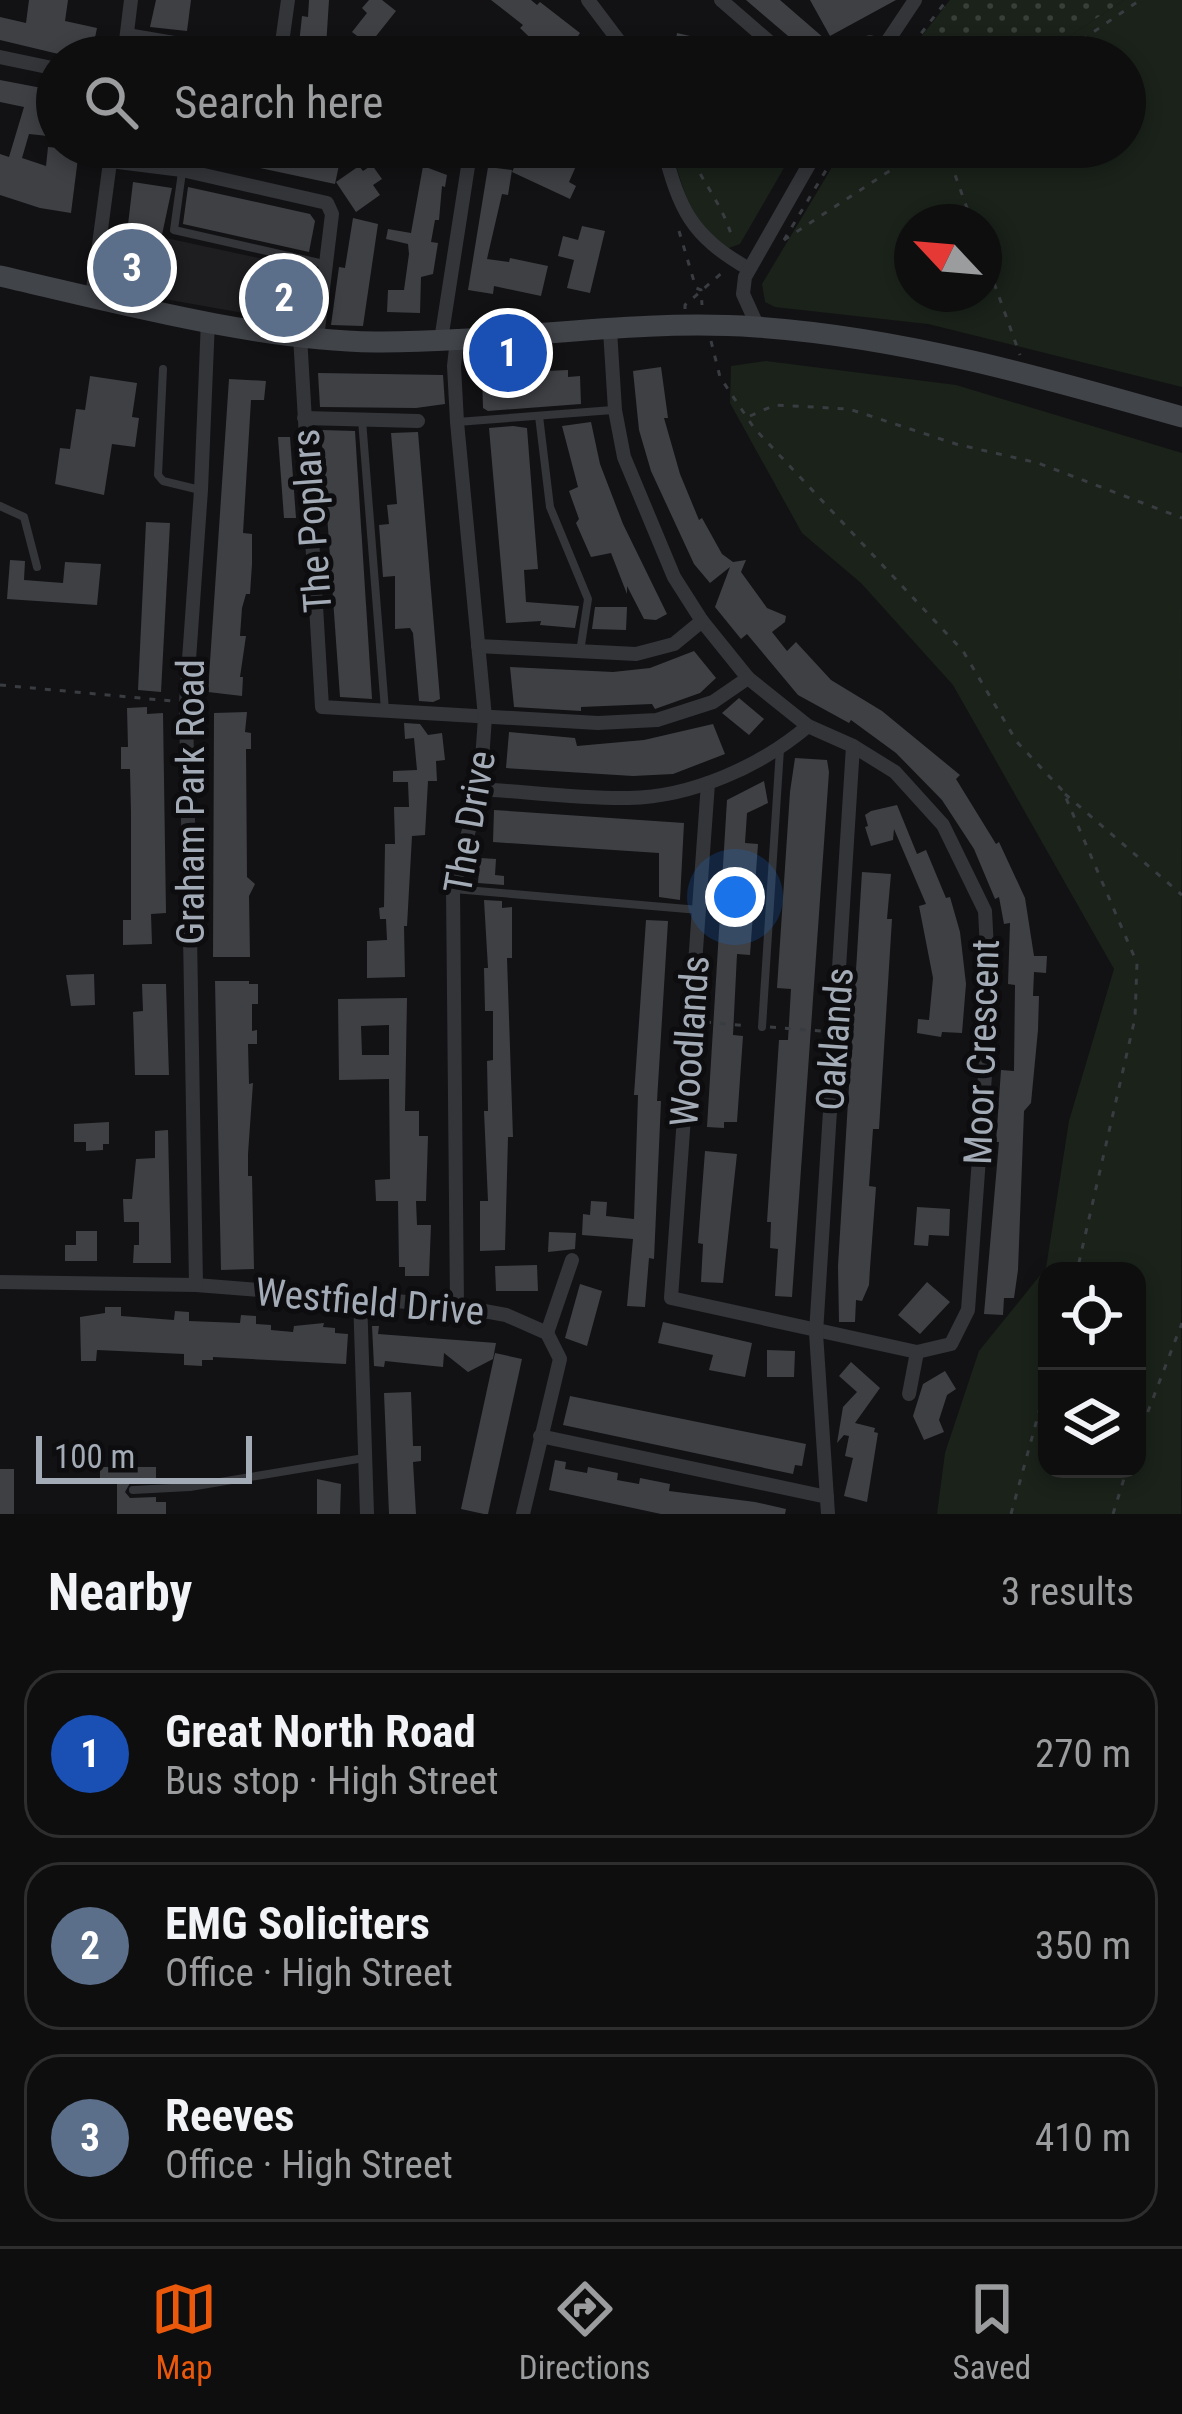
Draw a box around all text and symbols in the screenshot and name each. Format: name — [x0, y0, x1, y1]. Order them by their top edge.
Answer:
search box — [36, 36, 1146, 168]
icon: search — [78, 69, 144, 135]
text: Search here — [174, 76, 383, 129]
north arrow — [894, 204, 1002, 312]
pin: 3 — [93, 223, 171, 313]
pin: 2 — [245, 253, 323, 343]
pin: 1 — [469, 308, 547, 398]
street label: The Poplars — [283, 428, 341, 614]
street label: Graham Park Road — [168, 659, 214, 945]
street label: The Drive — [435, 747, 505, 897]
your location — [705, 867, 765, 927]
street label: Moor Crescent — [955, 938, 1009, 1166]
street label: Woodlands — [661, 954, 719, 1128]
street label: Oaklands — [807, 966, 863, 1112]
map controls — [1038, 1262, 1146, 1478]
button: locate — [1038, 1262, 1146, 1370]
street label: Westfield Drive — [254, 1269, 486, 1335]
button: layers — [1038, 1370, 1146, 1478]
scale bar — [36, 1430, 252, 1483]
text: 100 m — [54, 1437, 135, 1476]
text: Nearby — [48, 1563, 192, 1622]
text: 3 results — [1001, 1569, 1134, 1615]
text: Great North Road — [165, 1705, 476, 1758]
text: 1 — [80, 1731, 100, 1777]
text: 270 m — [1035, 1731, 1131, 1777]
text: Bus stop · High Street — [165, 1758, 499, 1804]
text: EMG Soliciters — [165, 1897, 430, 1950]
text: 2 — [80, 1923, 100, 1969]
text: 350 m — [1035, 1923, 1131, 1969]
text: Office · High Street — [165, 1950, 453, 1996]
text: Reeves — [165, 2089, 295, 2142]
text: 3 — [80, 2115, 100, 2161]
text: 410 m — [1035, 2115, 1131, 2161]
text: Office · High Street — [165, 2142, 453, 2188]
tab: Map — [151, 2276, 217, 2387]
tab: Directions — [519, 2276, 651, 2387]
tab: Saved — [953, 2276, 1031, 2387]

